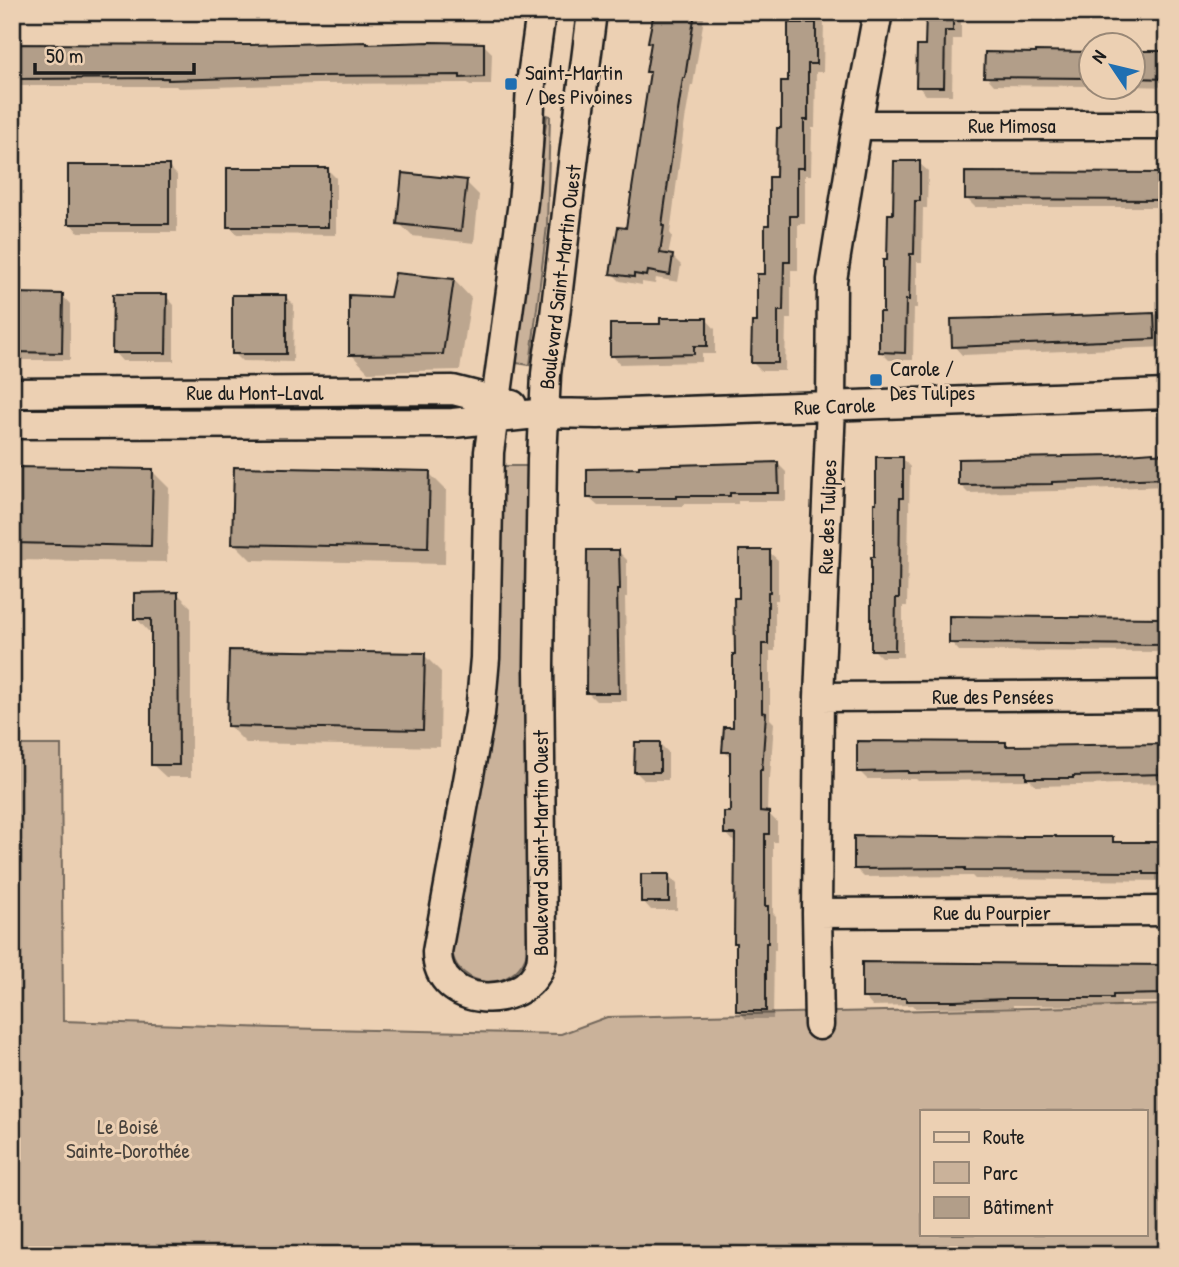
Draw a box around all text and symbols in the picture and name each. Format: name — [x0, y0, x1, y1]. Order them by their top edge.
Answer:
scale bar — [35, 32, 194, 76]
north arrow — [1078, 32, 1148, 102]
text: 50 m — [46, 41, 83, 70]
text: N — [1085, 45, 1112, 68]
place label: Saint-Martin / Des Pivoines — [525, 58, 632, 111]
marker: Saint-Martin / Des Pivoines — [503, 76, 519, 92]
street label: Rue Mimosa — [968, 111, 1056, 140]
street label: Boulevard Saint-Martin Ouest — [532, 162, 588, 391]
place label: Carole / Des Tulipes — [890, 354, 975, 407]
marker: Carole / Des Tulipes — [868, 372, 884, 388]
street label: Rue du Mont-Laval — [187, 378, 324, 407]
street label: Rue Carole — [794, 390, 876, 422]
street label: Rue des Tulipes — [811, 459, 843, 575]
street label: Rue des Pensées — [932, 682, 1054, 711]
street label: Boulevard Saint-Martin Ouest — [526, 729, 555, 956]
street label: Rue du Pourpier — [933, 898, 1051, 927]
legend — [920, 1110, 1148, 1236]
park label: Le Boisé Sainte-Dorothée — [66, 1112, 190, 1165]
text: Route — [983, 1122, 1025, 1151]
text: Parc — [983, 1158, 1018, 1187]
text: Bâtiment — [983, 1192, 1054, 1221]

